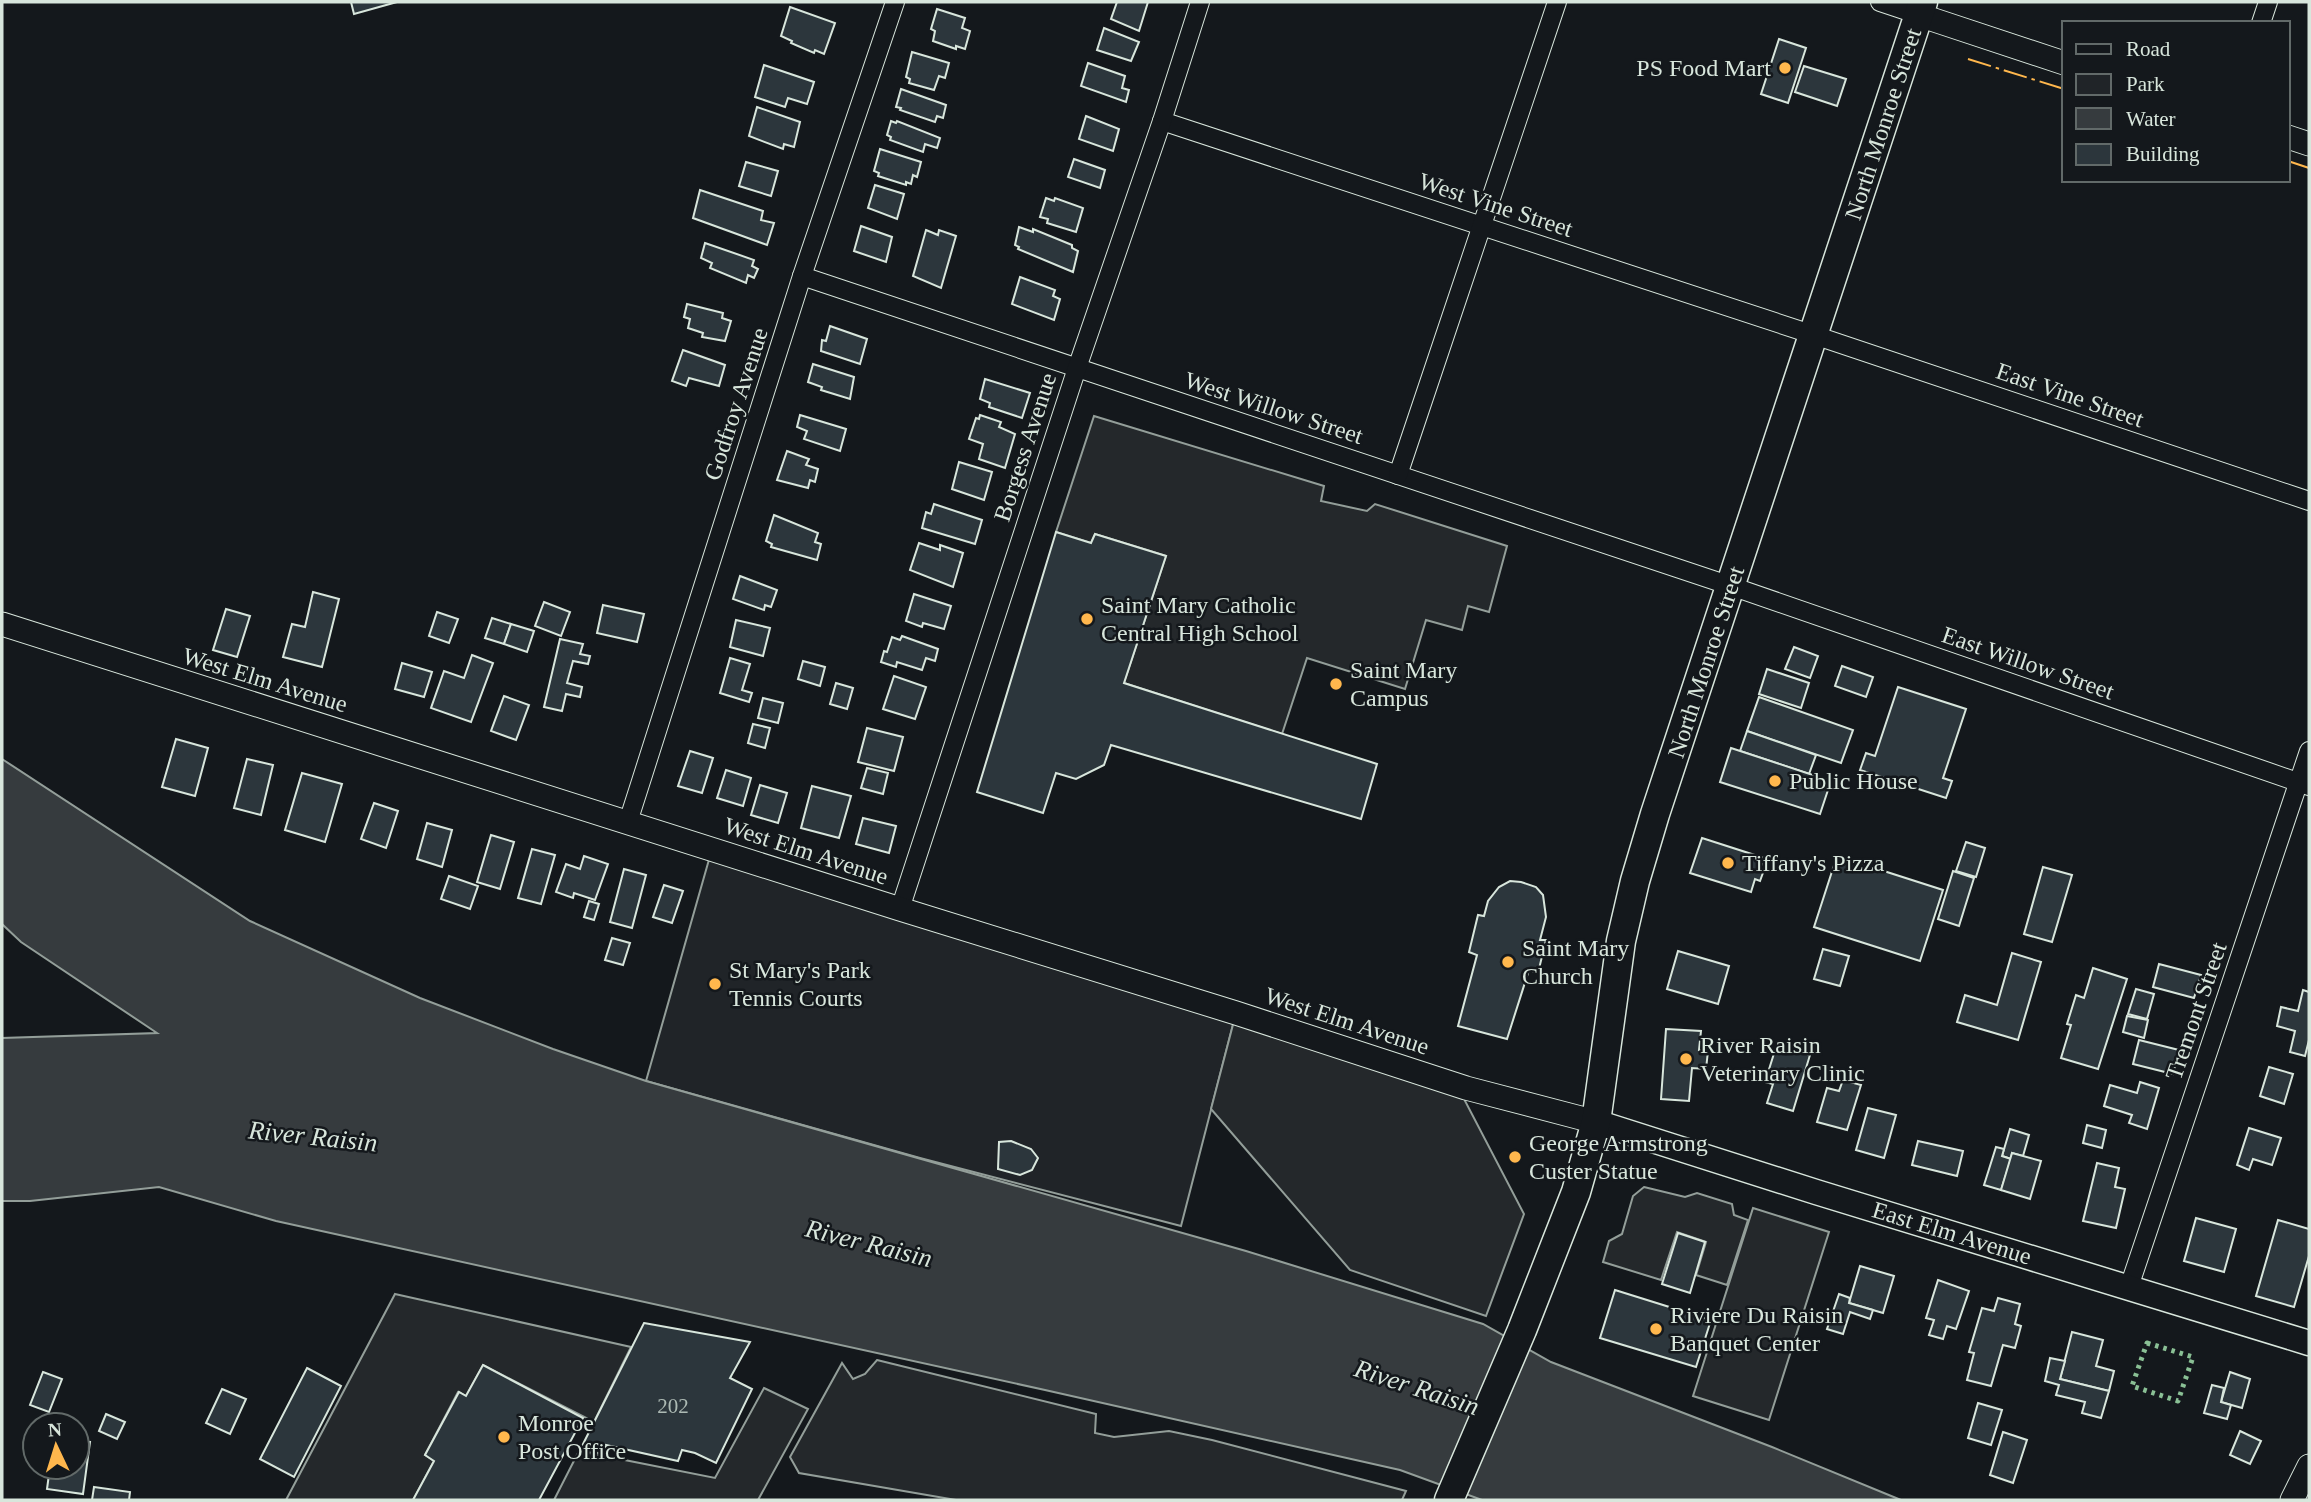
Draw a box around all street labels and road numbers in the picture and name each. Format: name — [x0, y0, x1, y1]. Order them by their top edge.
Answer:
street label: North Monroe Street — [1840, 25, 1926, 223]
street label: West Vine Street — [1416, 168, 1576, 242]
street label: Godfroy Avenue — [699, 324, 773, 484]
street label: East Vine Street — [1993, 358, 2147, 432]
street label: West Willow Street — [1182, 367, 1367, 449]
street label: Borgess Avenue — [989, 370, 1061, 524]
street label: North Monroe Street — [1663, 563, 1749, 761]
street label: East Willow Street — [1939, 621, 2118, 705]
street label: West Elm Avenue — [179, 643, 351, 717]
street label: West Elm Avenue — [721, 812, 891, 890]
street label: Tremont Street — [2160, 938, 2232, 1083]
street label: West Elm Avenue — [1262, 982, 1432, 1060]
street label: East Elm Avenue — [1869, 1196, 2035, 1270]

